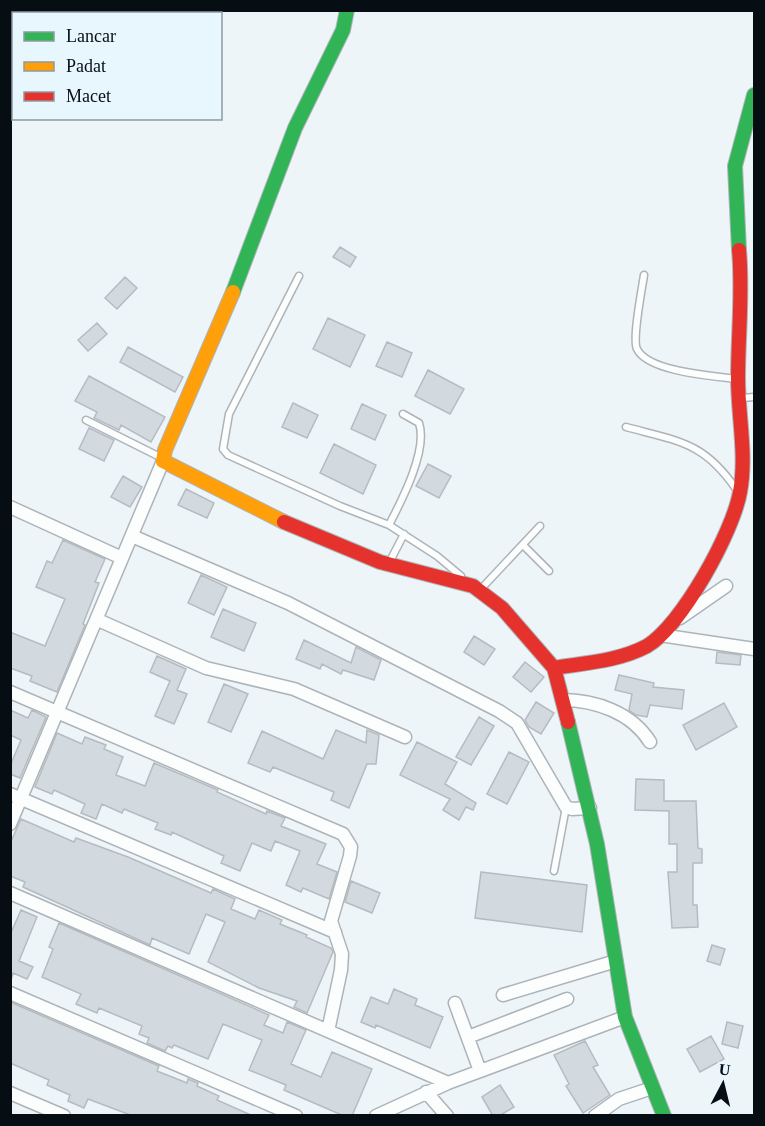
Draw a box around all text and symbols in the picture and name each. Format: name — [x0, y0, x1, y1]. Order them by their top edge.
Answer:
legend — [12, 12, 222, 120]
text: Lancar — [66, 26, 116, 46]
text: Padat — [66, 56, 106, 76]
text: Macet — [66, 86, 111, 106]
north arrow — [693, 1054, 753, 1114]
text: U — [718, 1060, 732, 1079]

